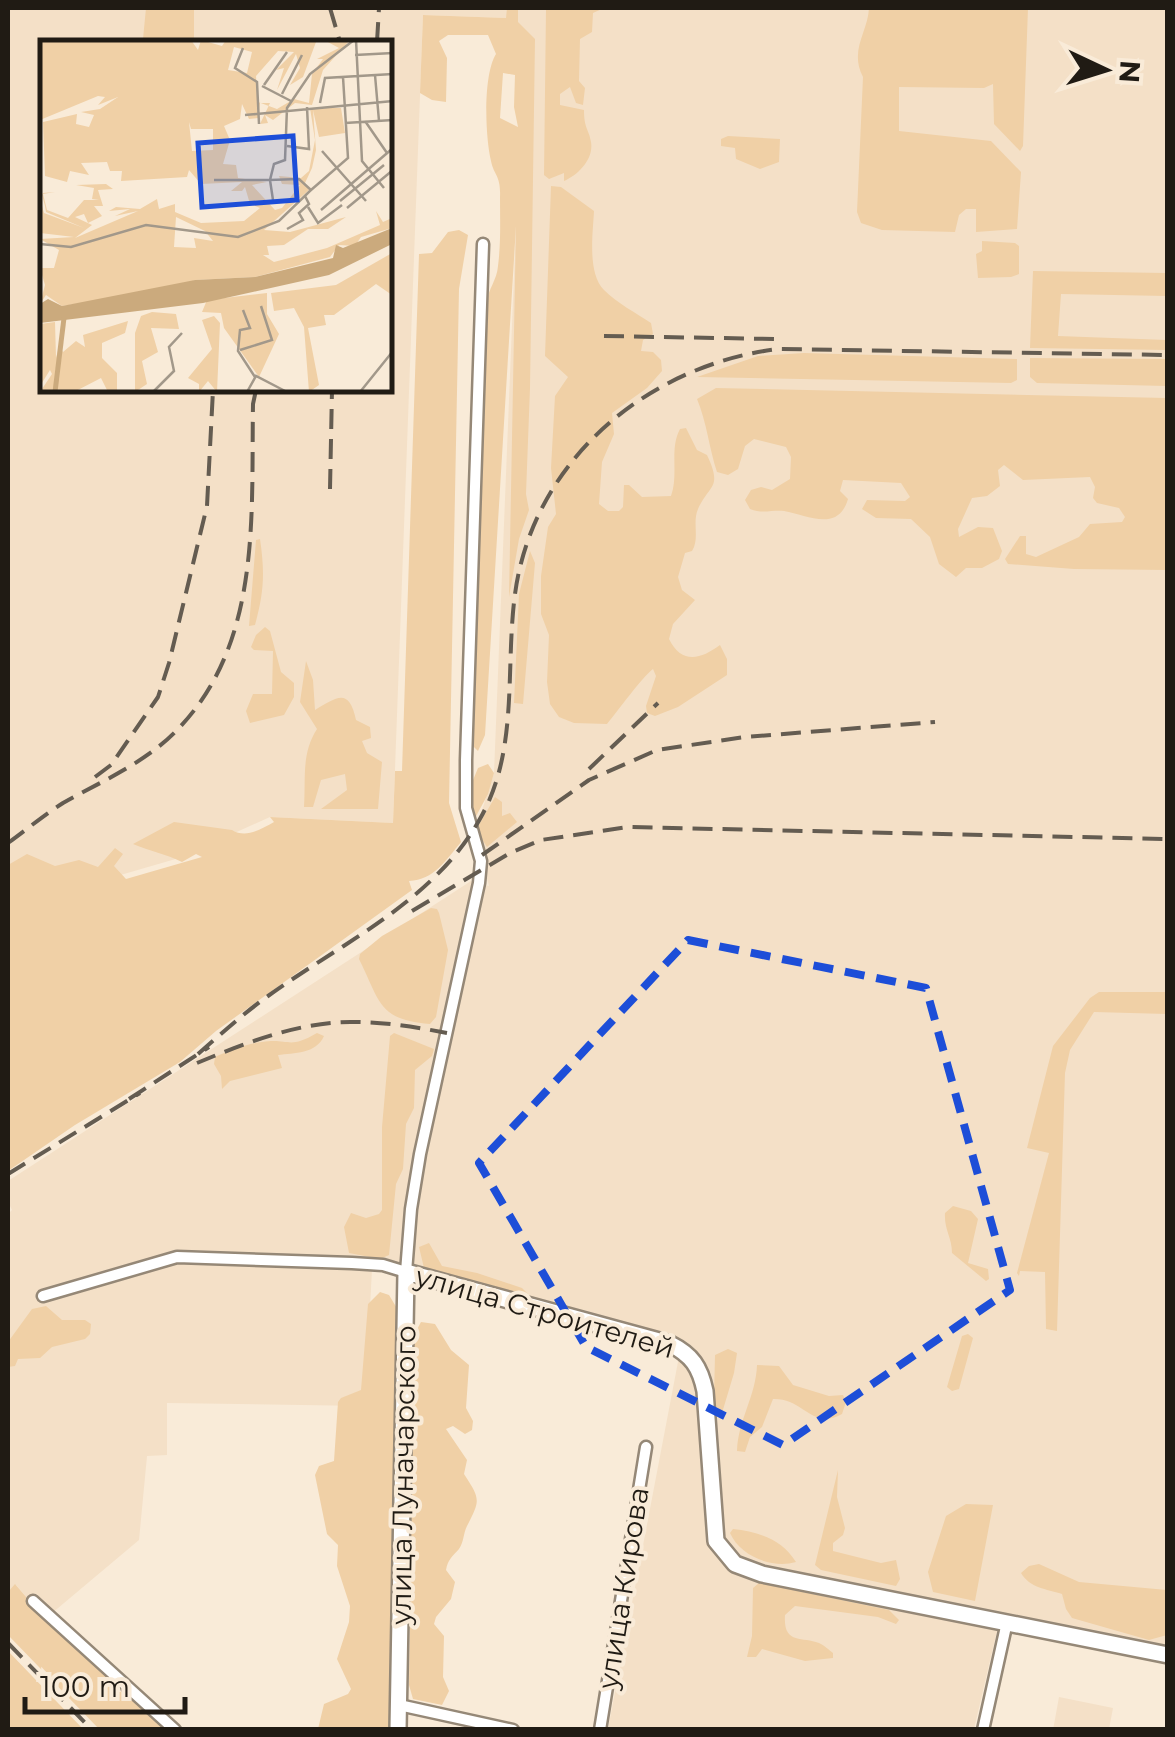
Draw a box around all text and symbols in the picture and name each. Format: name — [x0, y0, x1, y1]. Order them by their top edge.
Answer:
north arrow — [1055, 20, 1155, 120]
inset map — [40, 40, 392, 392]
text: N — [1112, 59, 1148, 84]
street label: улица Строителей — [411, 1258, 678, 1365]
street label: улица Луначарского — [383, 1325, 423, 1626]
street label: улица Кирова — [590, 1485, 656, 1692]
scale bar — [25, 1652, 185, 1714]
text: 100 m — [40, 1668, 130, 1705]

